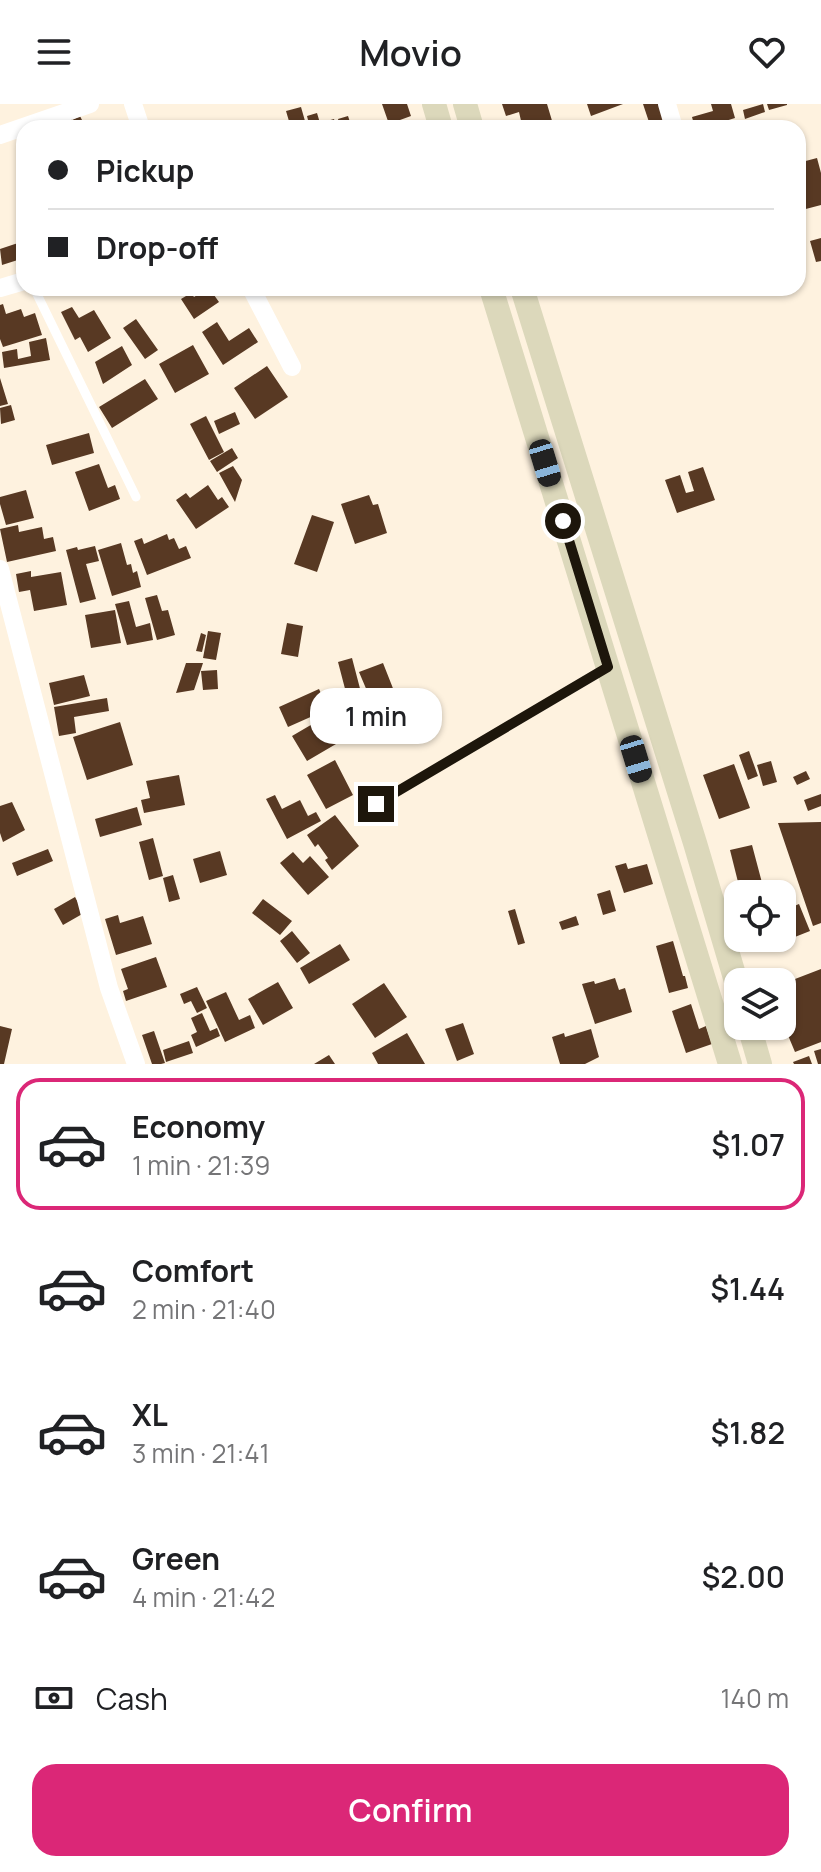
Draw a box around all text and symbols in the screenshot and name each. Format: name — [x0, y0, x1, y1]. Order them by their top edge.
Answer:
text: Movio — [359, 28, 462, 77]
icon: menu — [32, 30, 76, 74]
icon: heart — [745, 30, 789, 74]
text: Pickup — [96, 150, 194, 191]
text: Drop-off — [96, 227, 218, 268]
car — [527, 437, 563, 489]
route start — [545, 503, 581, 539]
callout: 1 min — [310, 688, 442, 744]
text: 1 min — [345, 698, 407, 734]
car — [618, 733, 654, 785]
route end — [358, 786, 394, 822]
map controls — [724, 880, 796, 1040]
button: locate — [724, 880, 796, 952]
button: layers — [724, 968, 796, 1040]
text: Economy — [132, 1106, 265, 1147]
icon: car — [36, 1108, 108, 1180]
text: $1.07 — [712, 1124, 785, 1165]
text: 1 min · 21:39 — [132, 1147, 270, 1183]
text: Comfort — [132, 1250, 254, 1291]
icon: car — [36, 1252, 108, 1324]
text: $1.44 — [710, 1268, 785, 1309]
text: 2 min · 21:40 — [132, 1291, 276, 1327]
text: XL — [132, 1394, 168, 1435]
icon: car — [36, 1396, 108, 1468]
text: $1.82 — [711, 1412, 785, 1453]
text: 3 min · 21:41 — [132, 1435, 270, 1471]
text: Green — [132, 1538, 220, 1579]
icon: car — [36, 1540, 108, 1612]
text: $2.00 — [702, 1556, 785, 1597]
text: 4 min · 21:42 — [132, 1579, 275, 1615]
icon: cash — [32, 1676, 76, 1720]
text: Cash — [96, 1678, 168, 1719]
text: 140 m — [720, 1680, 789, 1716]
button: Confirm — [32, 1764, 789, 1856]

